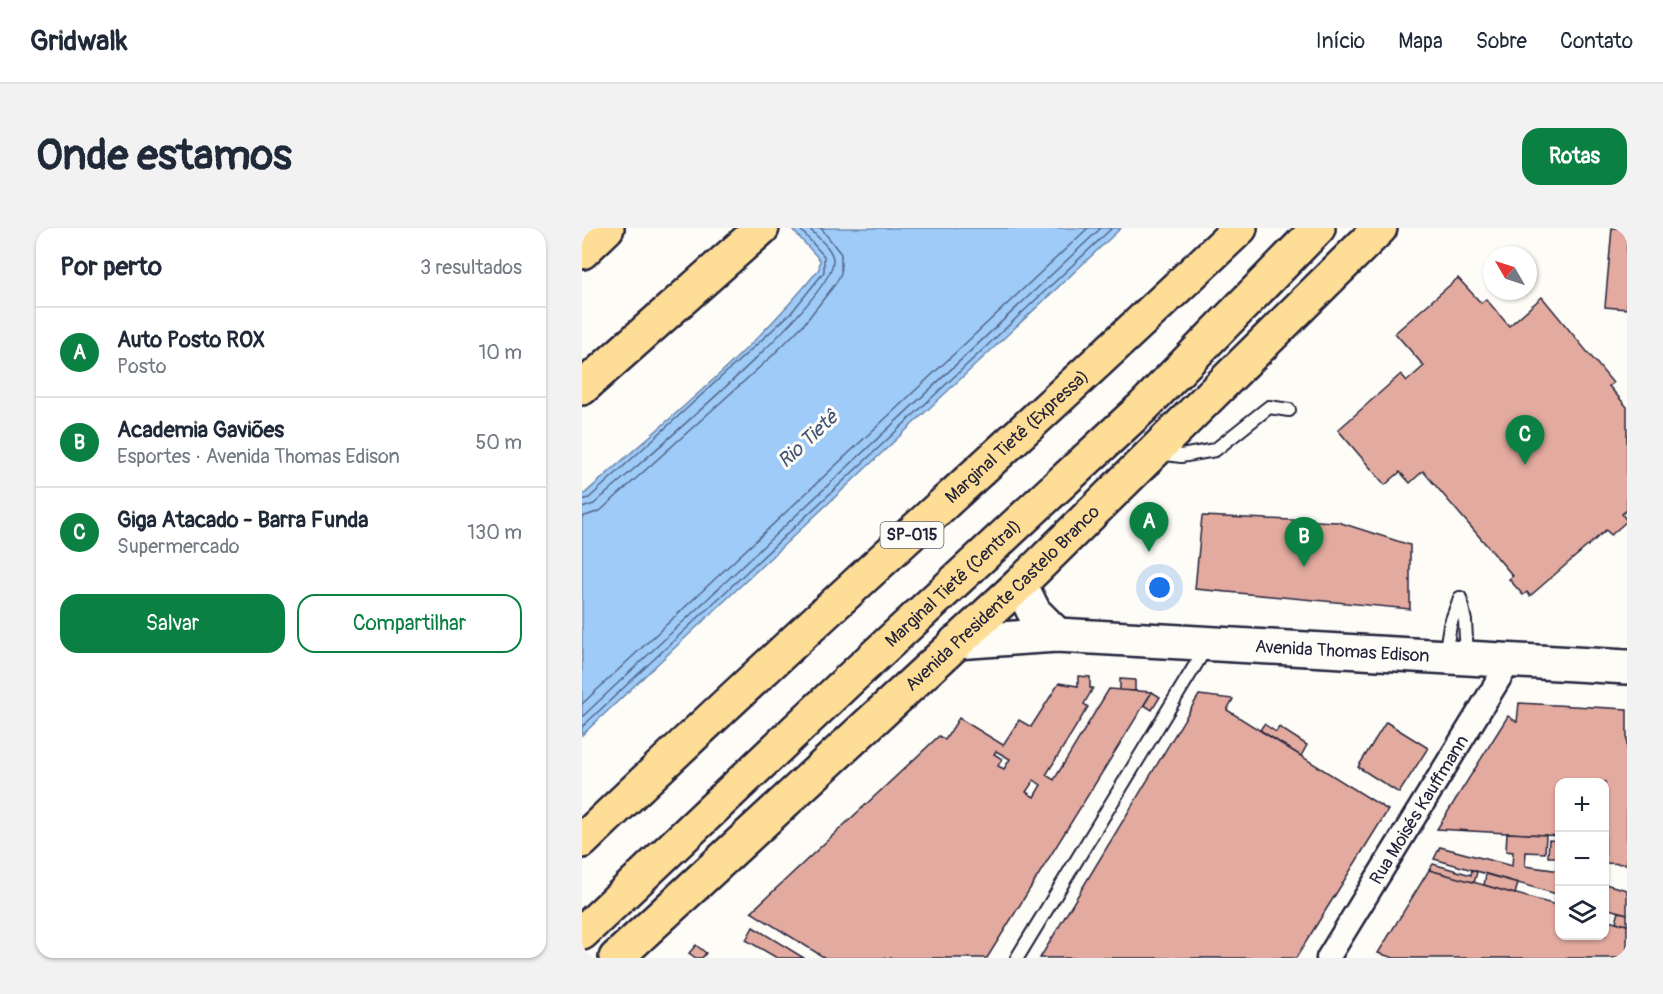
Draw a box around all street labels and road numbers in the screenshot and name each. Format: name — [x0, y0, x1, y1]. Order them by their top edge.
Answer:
street label: Marginal Tietê (Expressa) — [940, 365, 1093, 508]
street label: Avenida Presidente Castelo Branco — [900, 500, 1105, 696]
street label: Marginal Tietê (Central) — [880, 514, 1026, 652]
road number: SP-015 — [880, 522, 944, 548]
street label: Avenida Thomas Edison — [1254, 635, 1430, 667]
street label: Rua Moisés Kauffmann — [1364, 731, 1473, 889]

